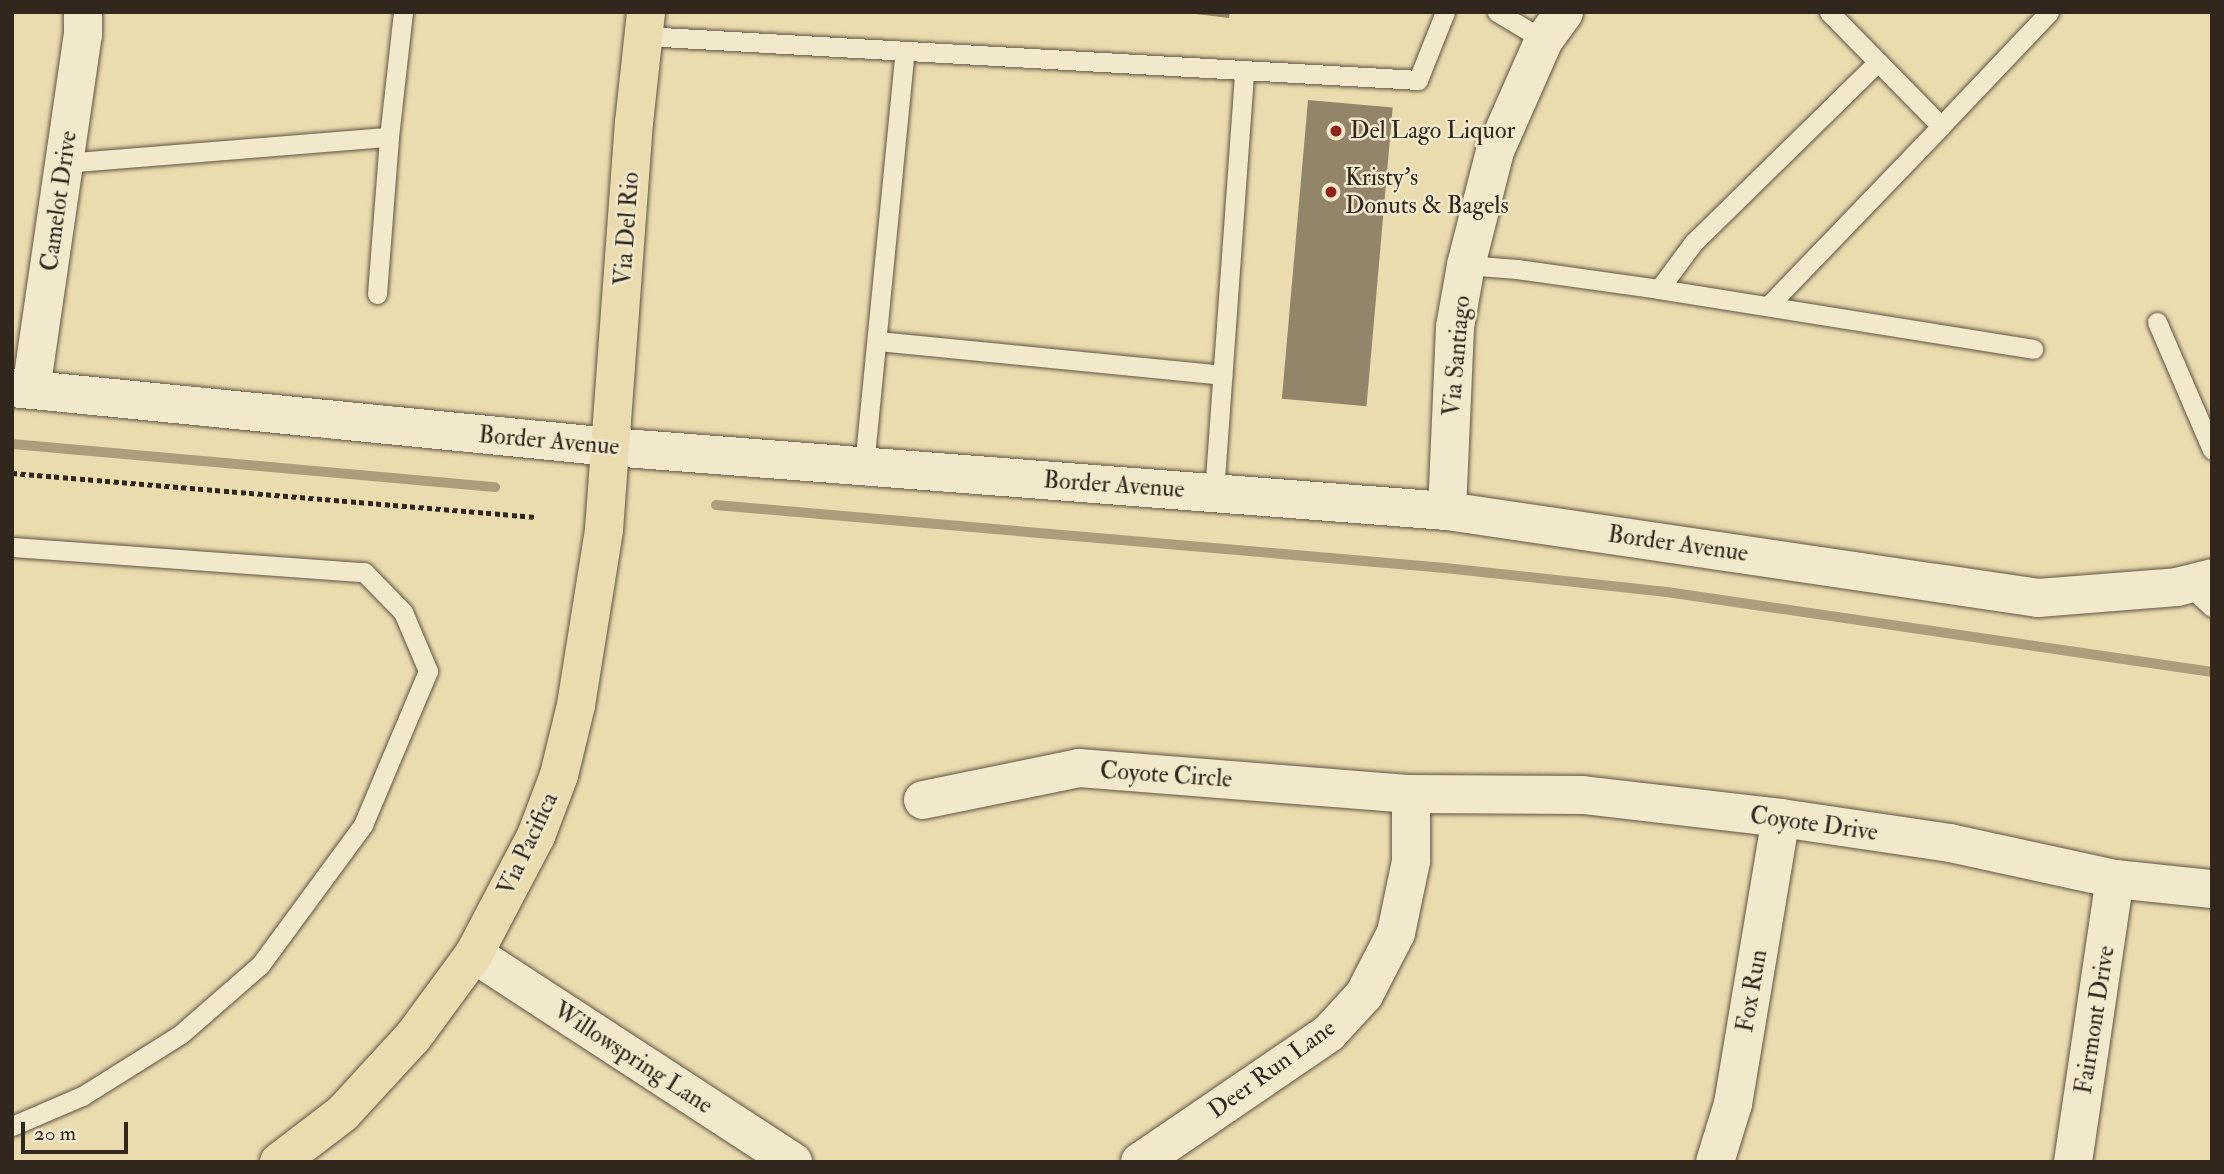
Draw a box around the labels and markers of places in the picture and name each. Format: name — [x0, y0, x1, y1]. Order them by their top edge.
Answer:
place label: Del Lago Liquor — [1350, 117, 1515, 145]
marker: Del Lago Liquor — [1328, 123, 1344, 139]
place label: Kristy's Donuts & Bagels — [1345, 164, 1509, 220]
marker: Kristy's Donuts & Bagels — [1323, 184, 1339, 200]

